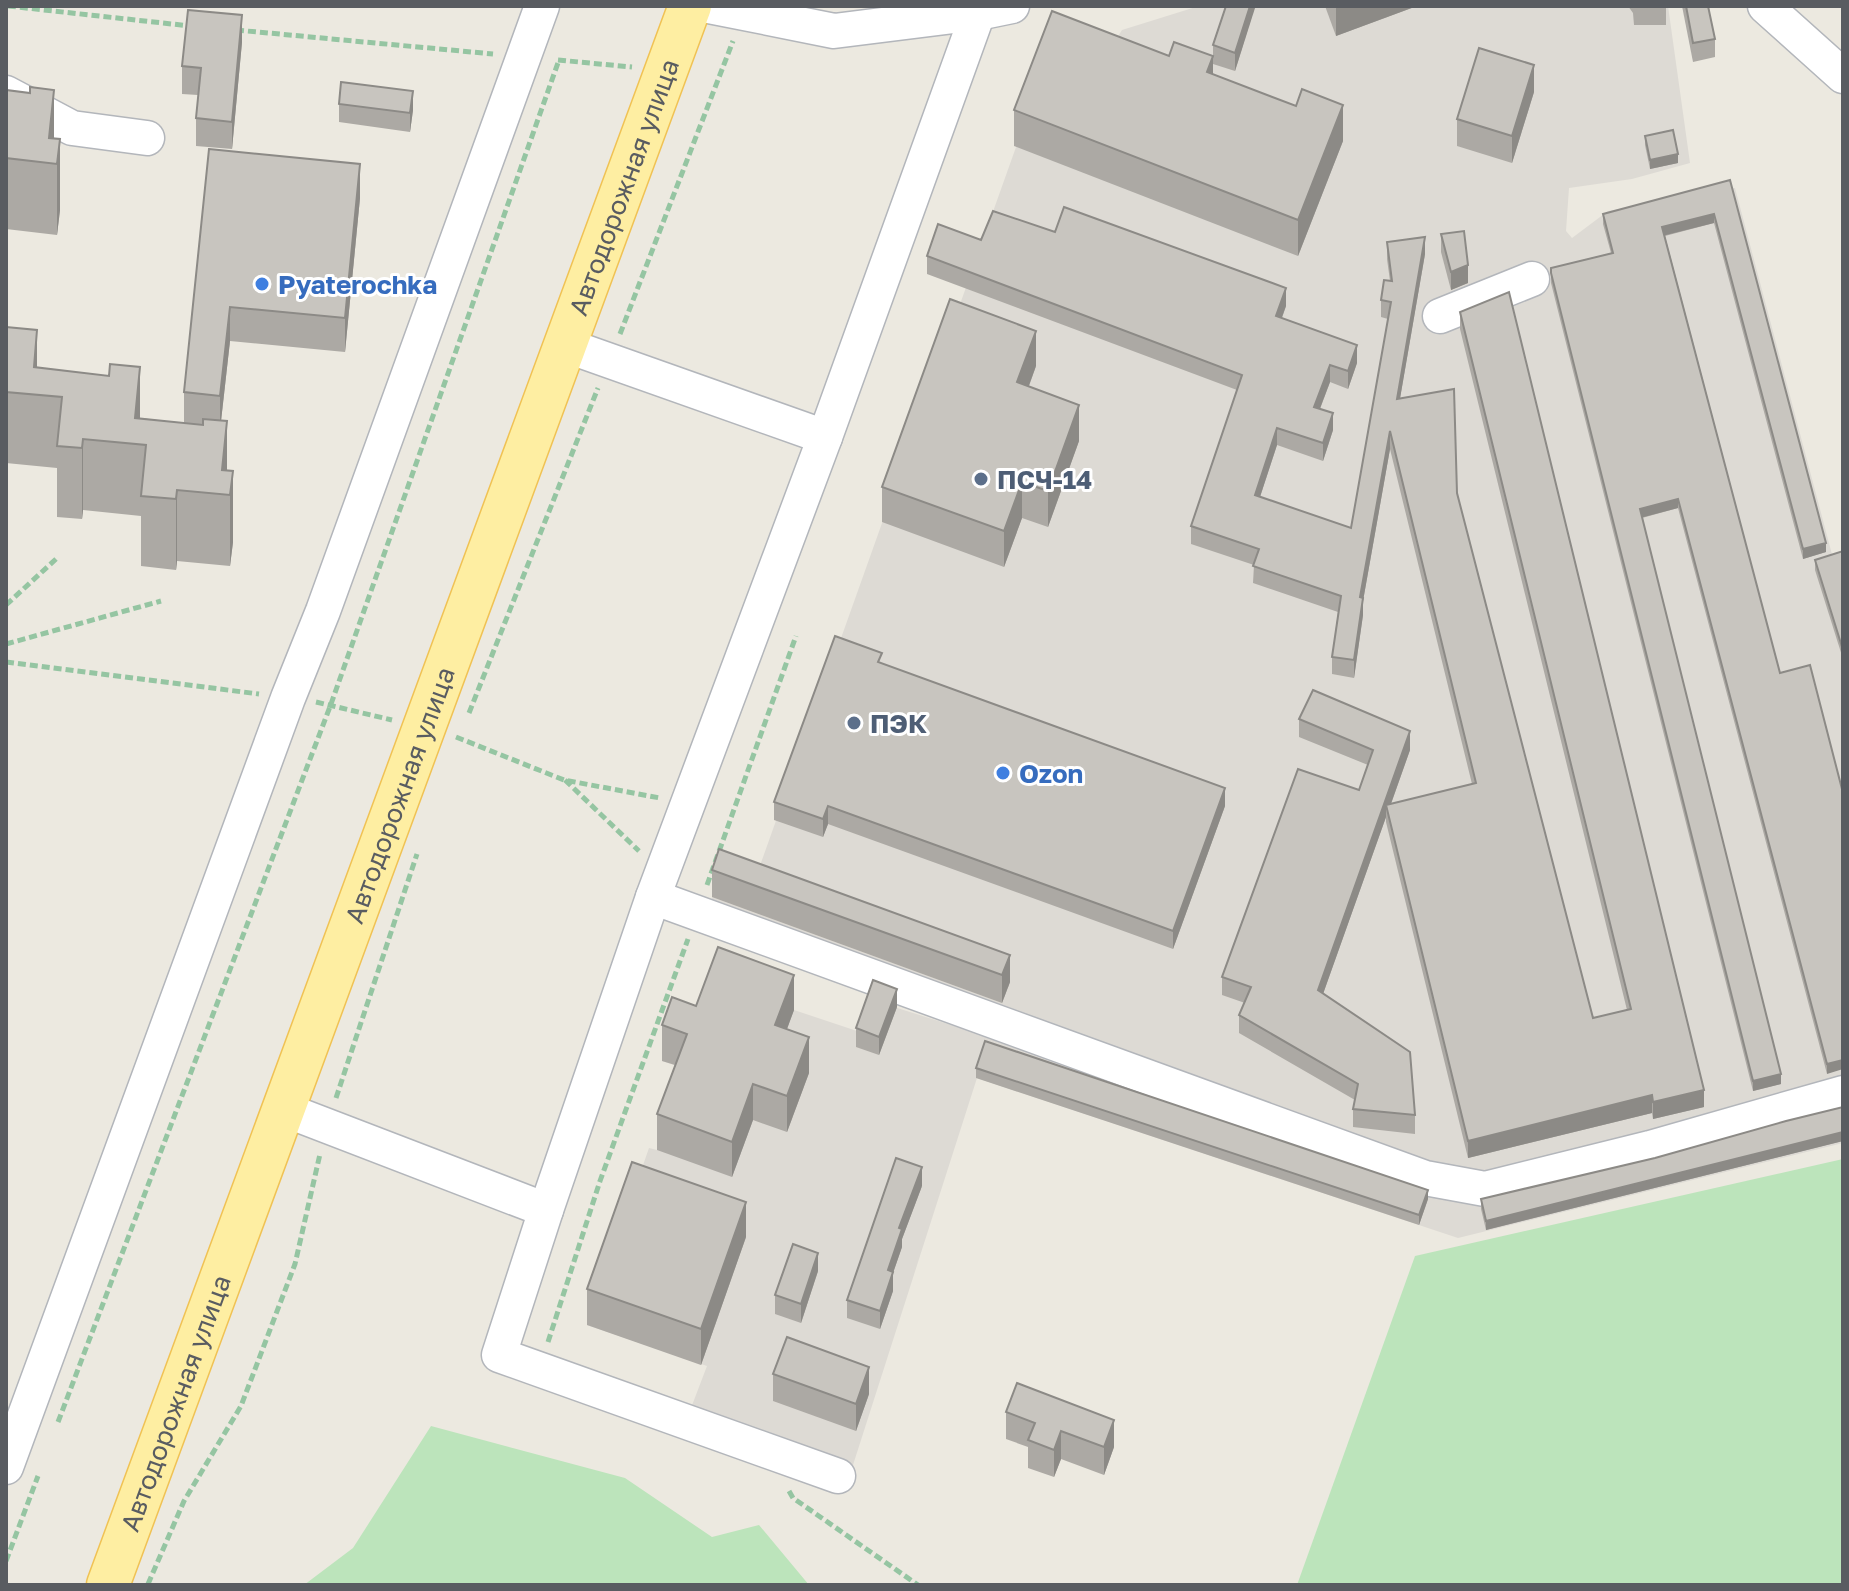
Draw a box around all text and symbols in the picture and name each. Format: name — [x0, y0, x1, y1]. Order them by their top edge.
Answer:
street label: Автодорожная улица — [562, 54, 685, 319]
place label: Pyaterochka — [278, 269, 437, 300]
marker: Pyaterochka — [253, 275, 271, 293]
place label: ПСЧ-14 — [997, 464, 1092, 495]
marker: ПСЧ-14 — [972, 470, 990, 488]
street label: Автодорожная улица — [338, 662, 461, 927]
place label: ПЭК — [870, 708, 927, 739]
marker: ПЭК — [845, 714, 863, 732]
place label: Ozon — [1019, 758, 1083, 789]
marker: Ozon — [994, 764, 1012, 782]
street label: Автодорожная улица — [114, 1270, 237, 1536]

